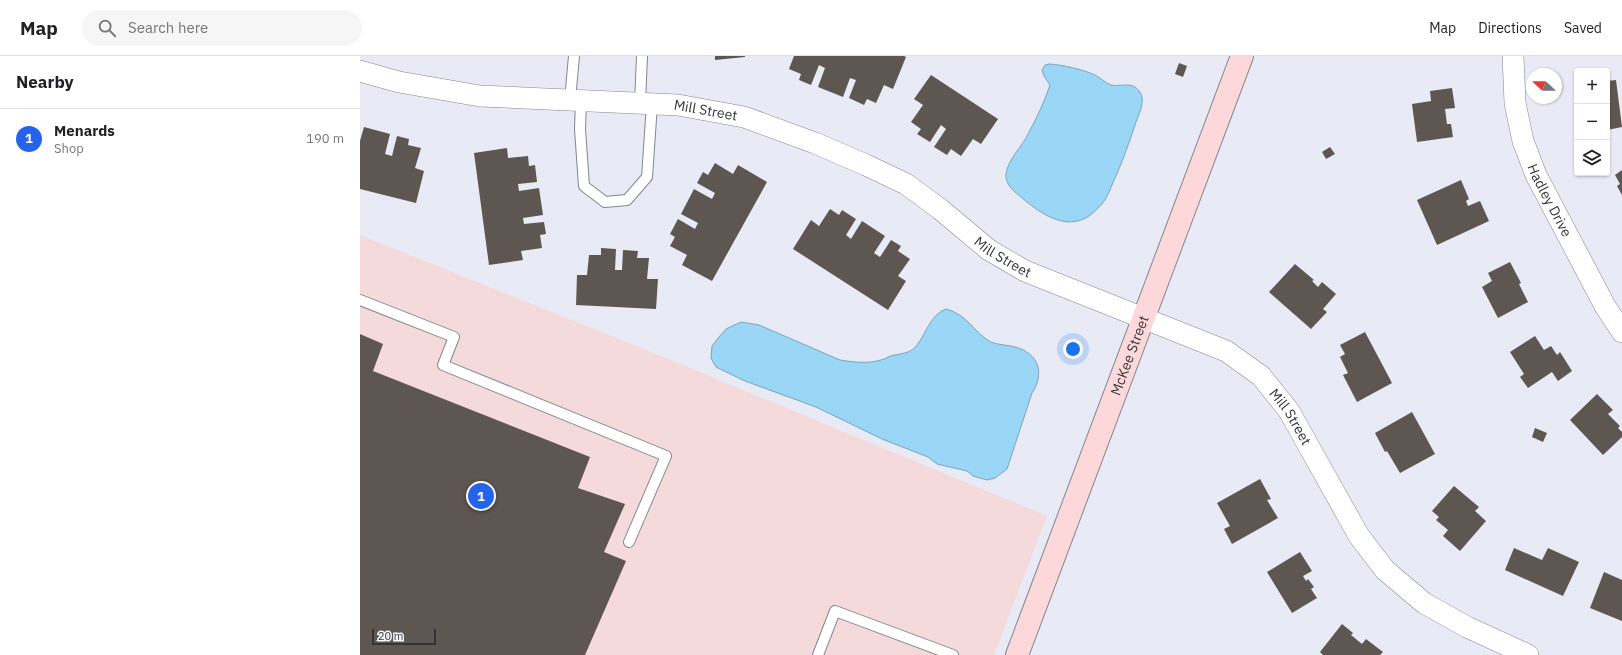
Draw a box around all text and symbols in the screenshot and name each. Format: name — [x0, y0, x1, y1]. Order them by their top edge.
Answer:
search box — [82, 10, 362, 46]
text: Map — [20, 16, 58, 40]
icon: search — [96, 17, 118, 39]
text: Search here — [128, 18, 208, 37]
text: Map — [1429, 19, 1456, 37]
text: Directions — [1478, 19, 1542, 37]
text: Saved — [1564, 19, 1602, 37]
north arrow — [1526, 68, 1562, 104]
map controls — [1574, 68, 1610, 176]
button: + — [1574, 68, 1610, 104]
text: Nearby — [16, 71, 74, 93]
street label: Mill Street — [672, 95, 739, 125]
button: − — [1574, 104, 1610, 140]
text: Menards — [54, 121, 115, 140]
text: 1 — [25, 130, 33, 147]
text: 190 m — [306, 130, 344, 147]
text: Shop — [54, 140, 84, 157]
button: layers — [1574, 140, 1610, 176]
street label: Hadley Drive — [1524, 161, 1576, 240]
street label: Mill Street — [970, 232, 1034, 282]
street label: McKee Street — [1106, 313, 1153, 398]
your location — [1063, 339, 1083, 359]
street label: Mill Street — [1265, 385, 1315, 448]
pin: 1 — [468, 481, 494, 511]
scale bar — [372, 627, 436, 646]
text: 20 m — [378, 629, 403, 643]

